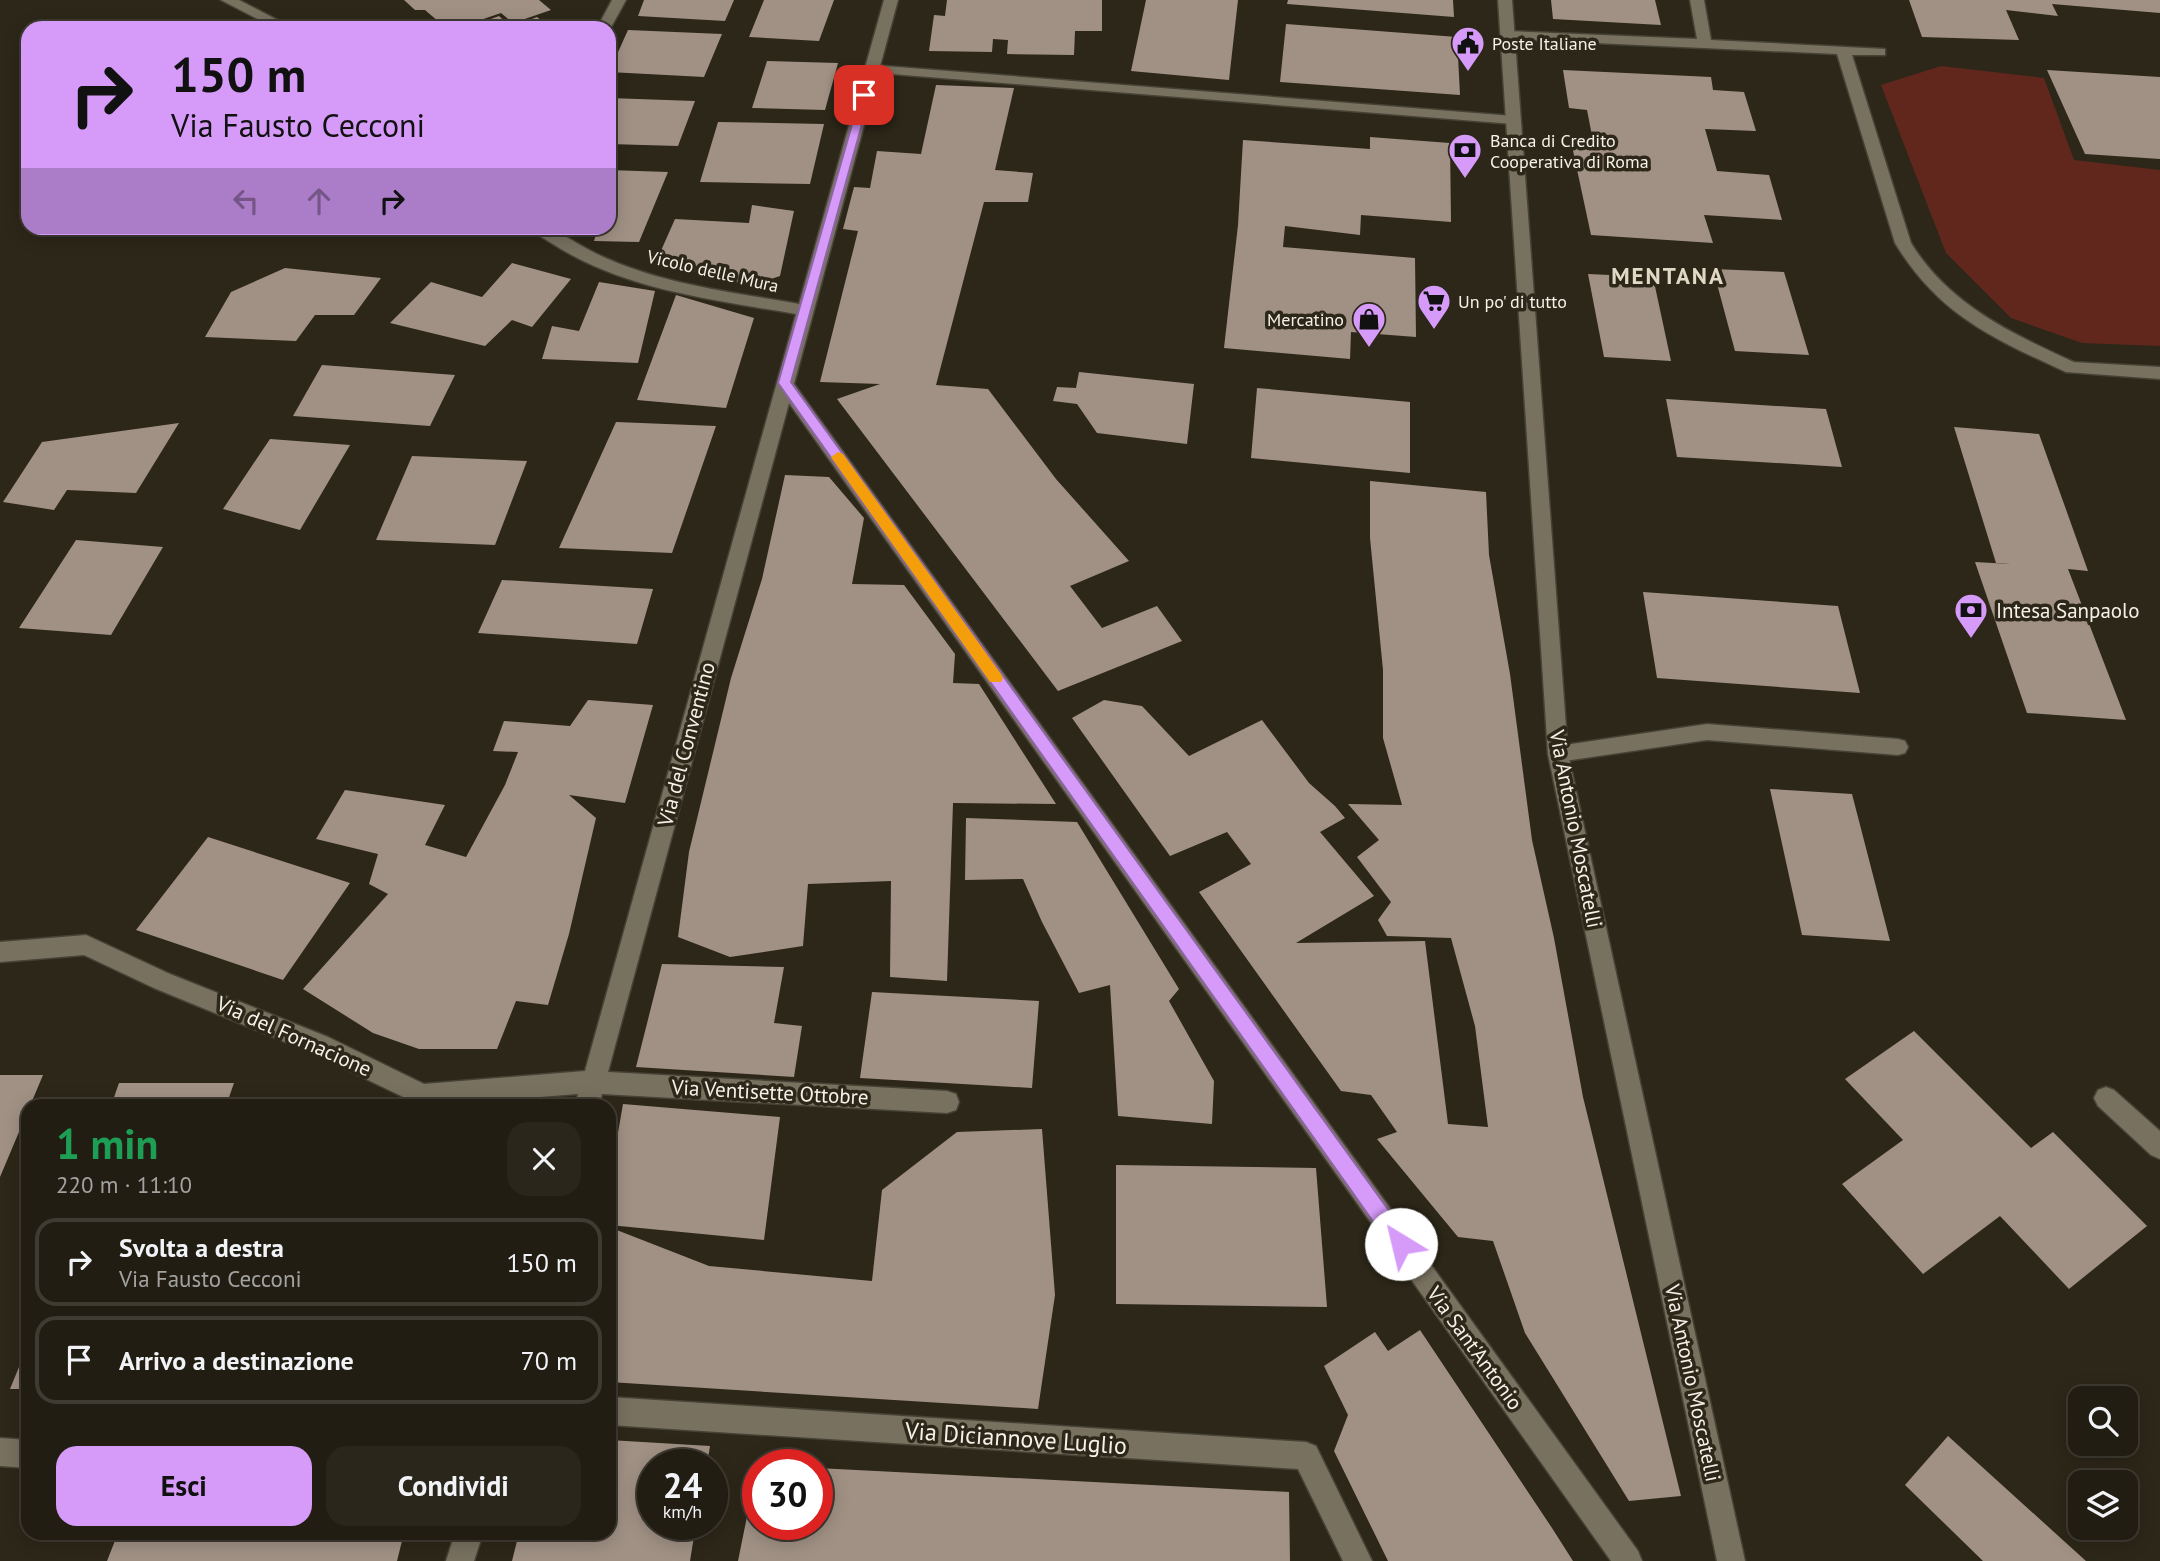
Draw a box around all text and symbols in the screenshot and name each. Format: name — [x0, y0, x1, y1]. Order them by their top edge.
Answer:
public building icon: Poste Italiane — [1449, 24, 1487, 73]
place label: Poste Italiane — [1492, 32, 1597, 55]
text: 150 m — [171, 42, 306, 106]
icon: right — [56, 49, 147, 140]
pin — [834, 65, 894, 125]
icon: arrive — [845, 76, 883, 114]
text: Via Fausto Cecconi — [171, 104, 425, 146]
place label: Banca di Credito Cooperativa di Roma — [1490, 129, 1649, 173]
bank icon: Banca di Credito Cooperativa di Roma — [1446, 131, 1484, 180]
icon: left — [227, 182, 265, 220]
icon: ahead — [300, 182, 338, 220]
icon: right — [373, 182, 411, 220]
street label: Vicolo delle Mura — [644, 244, 781, 297]
district label: MENTANA — [1611, 261, 1725, 290]
supermarket icon: Un po' di tutto — [1415, 282, 1453, 331]
place label: Un po' di tutto — [1458, 290, 1567, 313]
shop icon: Mercatino — [1350, 300, 1388, 349]
place label: Mercatino — [1267, 308, 1344, 331]
bank icon: Intesa Sanpaolo — [1952, 591, 1990, 640]
place label: Intesa Sanpaolo — [1996, 597, 2140, 624]
street label: Via del Conventino — [651, 659, 721, 830]
street label: Via Antonio Moscatelli — [1543, 727, 1608, 930]
street label: Via del Fornacione — [211, 989, 376, 1082]
street label: Via Ventisette Ottobre — [670, 1073, 869, 1111]
text: 1 min — [56, 1116, 158, 1171]
button: close — [507, 1122, 581, 1196]
text: 220 m · 11:10 — [56, 1170, 192, 1199]
position arrow — [1364, 1207, 1438, 1281]
text: Svolta a destra — [119, 1231, 284, 1264]
icon: right — [60, 1243, 98, 1281]
text: 150 m — [506, 1246, 577, 1279]
text: Via Fausto Cecconi — [119, 1264, 302, 1293]
street label: Via Sant'Antonio — [1421, 1280, 1529, 1415]
street label: Via Antonio Moscatelli — [1659, 1281, 1727, 1484]
icon: arrive — [60, 1341, 98, 1379]
text: Arrivo a destinazione — [119, 1344, 354, 1377]
text: 70 m — [521, 1344, 577, 1377]
map controls — [2068, 1386, 2138, 1540]
button: search — [2068, 1386, 2138, 1456]
street label: Via Diciannove Luglio — [903, 1415, 1128, 1461]
button: Esci — [56, 1446, 312, 1526]
button: Condividi — [326, 1446, 581, 1526]
speed limit sign: 30 — [742, 1449, 833, 1540]
text: 24 — [663, 1462, 702, 1508]
button: layers — [2068, 1470, 2138, 1540]
text: km/h — [663, 1500, 702, 1523]

